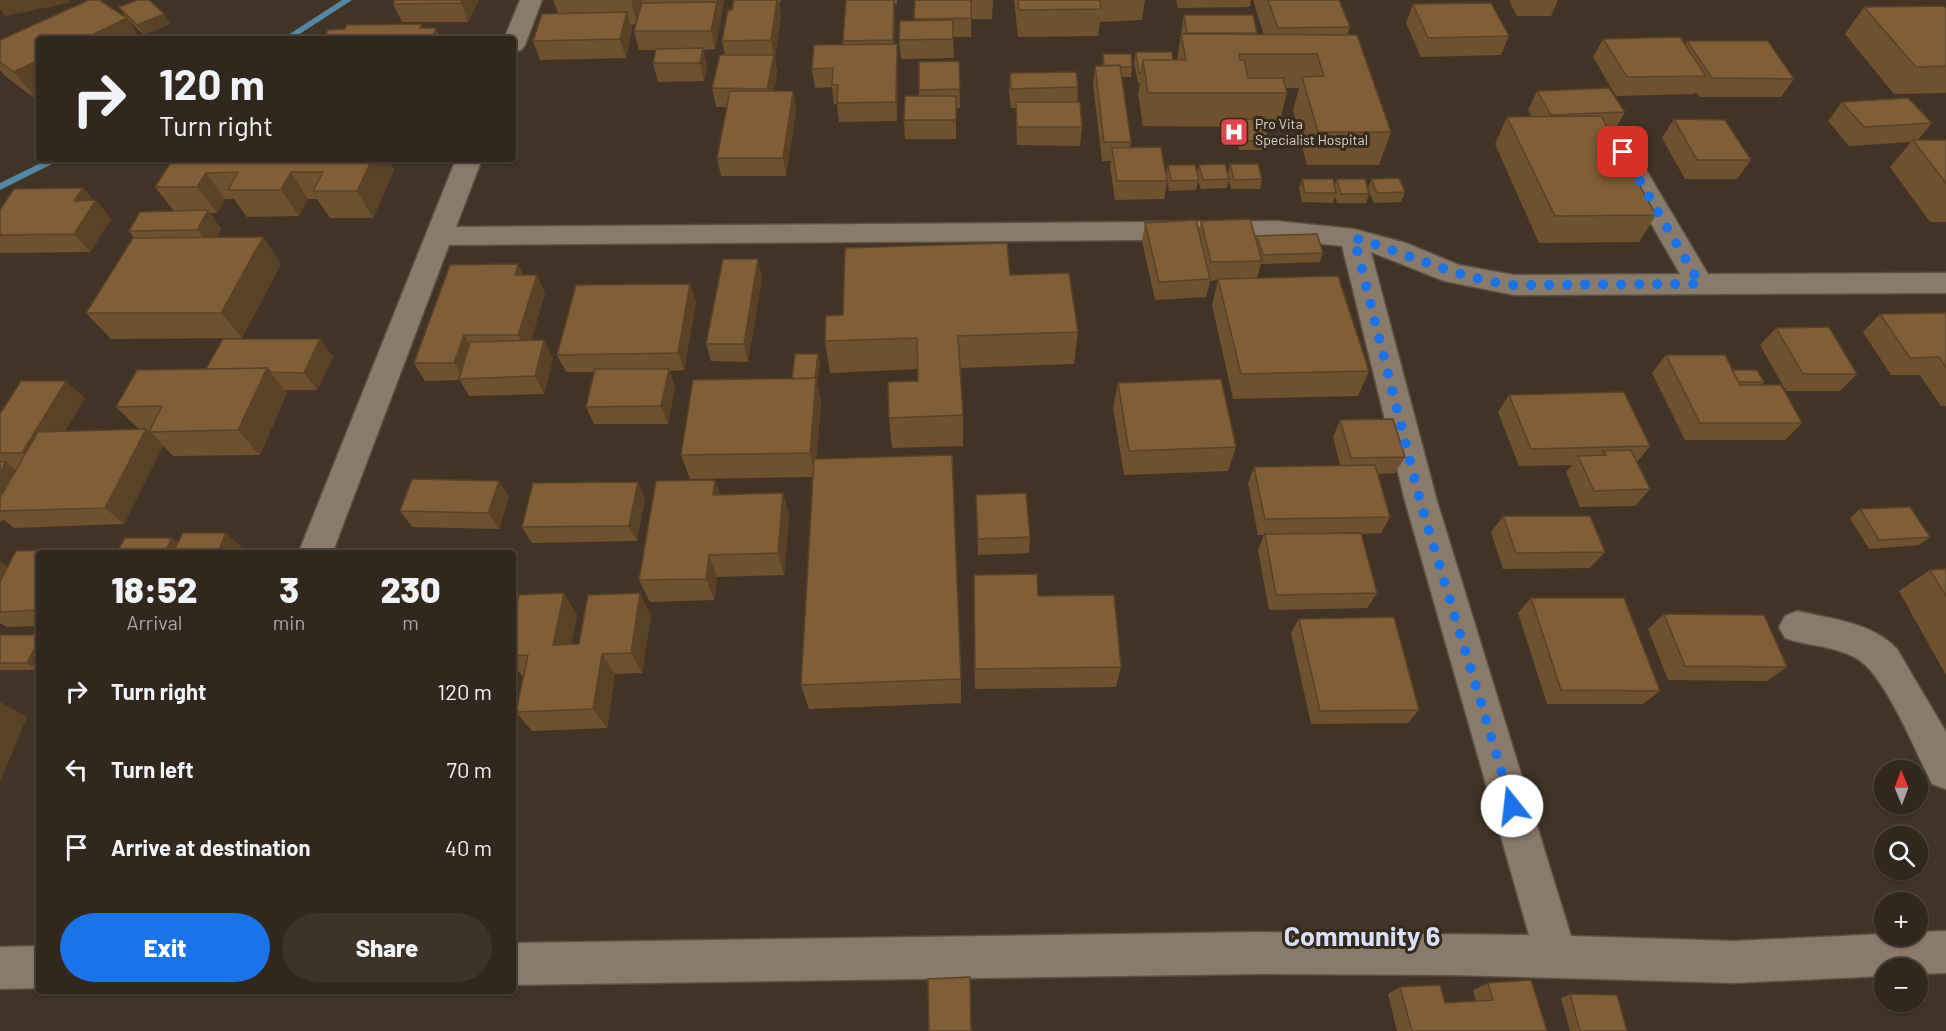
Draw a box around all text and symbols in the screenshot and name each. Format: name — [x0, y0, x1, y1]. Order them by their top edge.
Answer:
text: 120 m — [159, 58, 265, 108]
icon: right — [60, 60, 138, 138]
text: Turn right — [159, 109, 273, 141]
place label: Pro Vita Specialist Hospital — [1255, 115, 1368, 148]
hospital icon: Pro Vita Specialist Hospital — [1218, 116, 1250, 148]
pin — [1597, 126, 1648, 177]
icon: arrive — [1606, 135, 1639, 168]
text: 18:52 — [111, 567, 197, 610]
text: 3 — [279, 567, 299, 610]
text: 230 — [381, 567, 441, 610]
text: Arrival — [126, 610, 182, 634]
text: min — [273, 610, 305, 634]
text: m — [402, 610, 419, 634]
icon: right — [60, 675, 93, 708]
text: Turn right — [111, 678, 206, 704]
text: 120 m — [437, 678, 492, 704]
icon: left — [60, 753, 93, 786]
text: Turn left — [111, 756, 194, 782]
text: 70 m — [447, 756, 492, 782]
north arrow — [1874, 760, 1928, 814]
map controls — [1874, 760, 1928, 1012]
position arrow — [1480, 774, 1544, 838]
button: search — [1874, 826, 1928, 880]
icon: arrive — [60, 831, 93, 864]
text: Arrive at destination — [111, 834, 310, 860]
text: 40 m — [445, 834, 492, 860]
button: + — [1874, 892, 1928, 946]
button: Exit — [60, 913, 270, 982]
button: Share — [282, 913, 492, 982]
district label: Community 6 — [1284, 919, 1440, 951]
button: − — [1874, 958, 1928, 1012]

